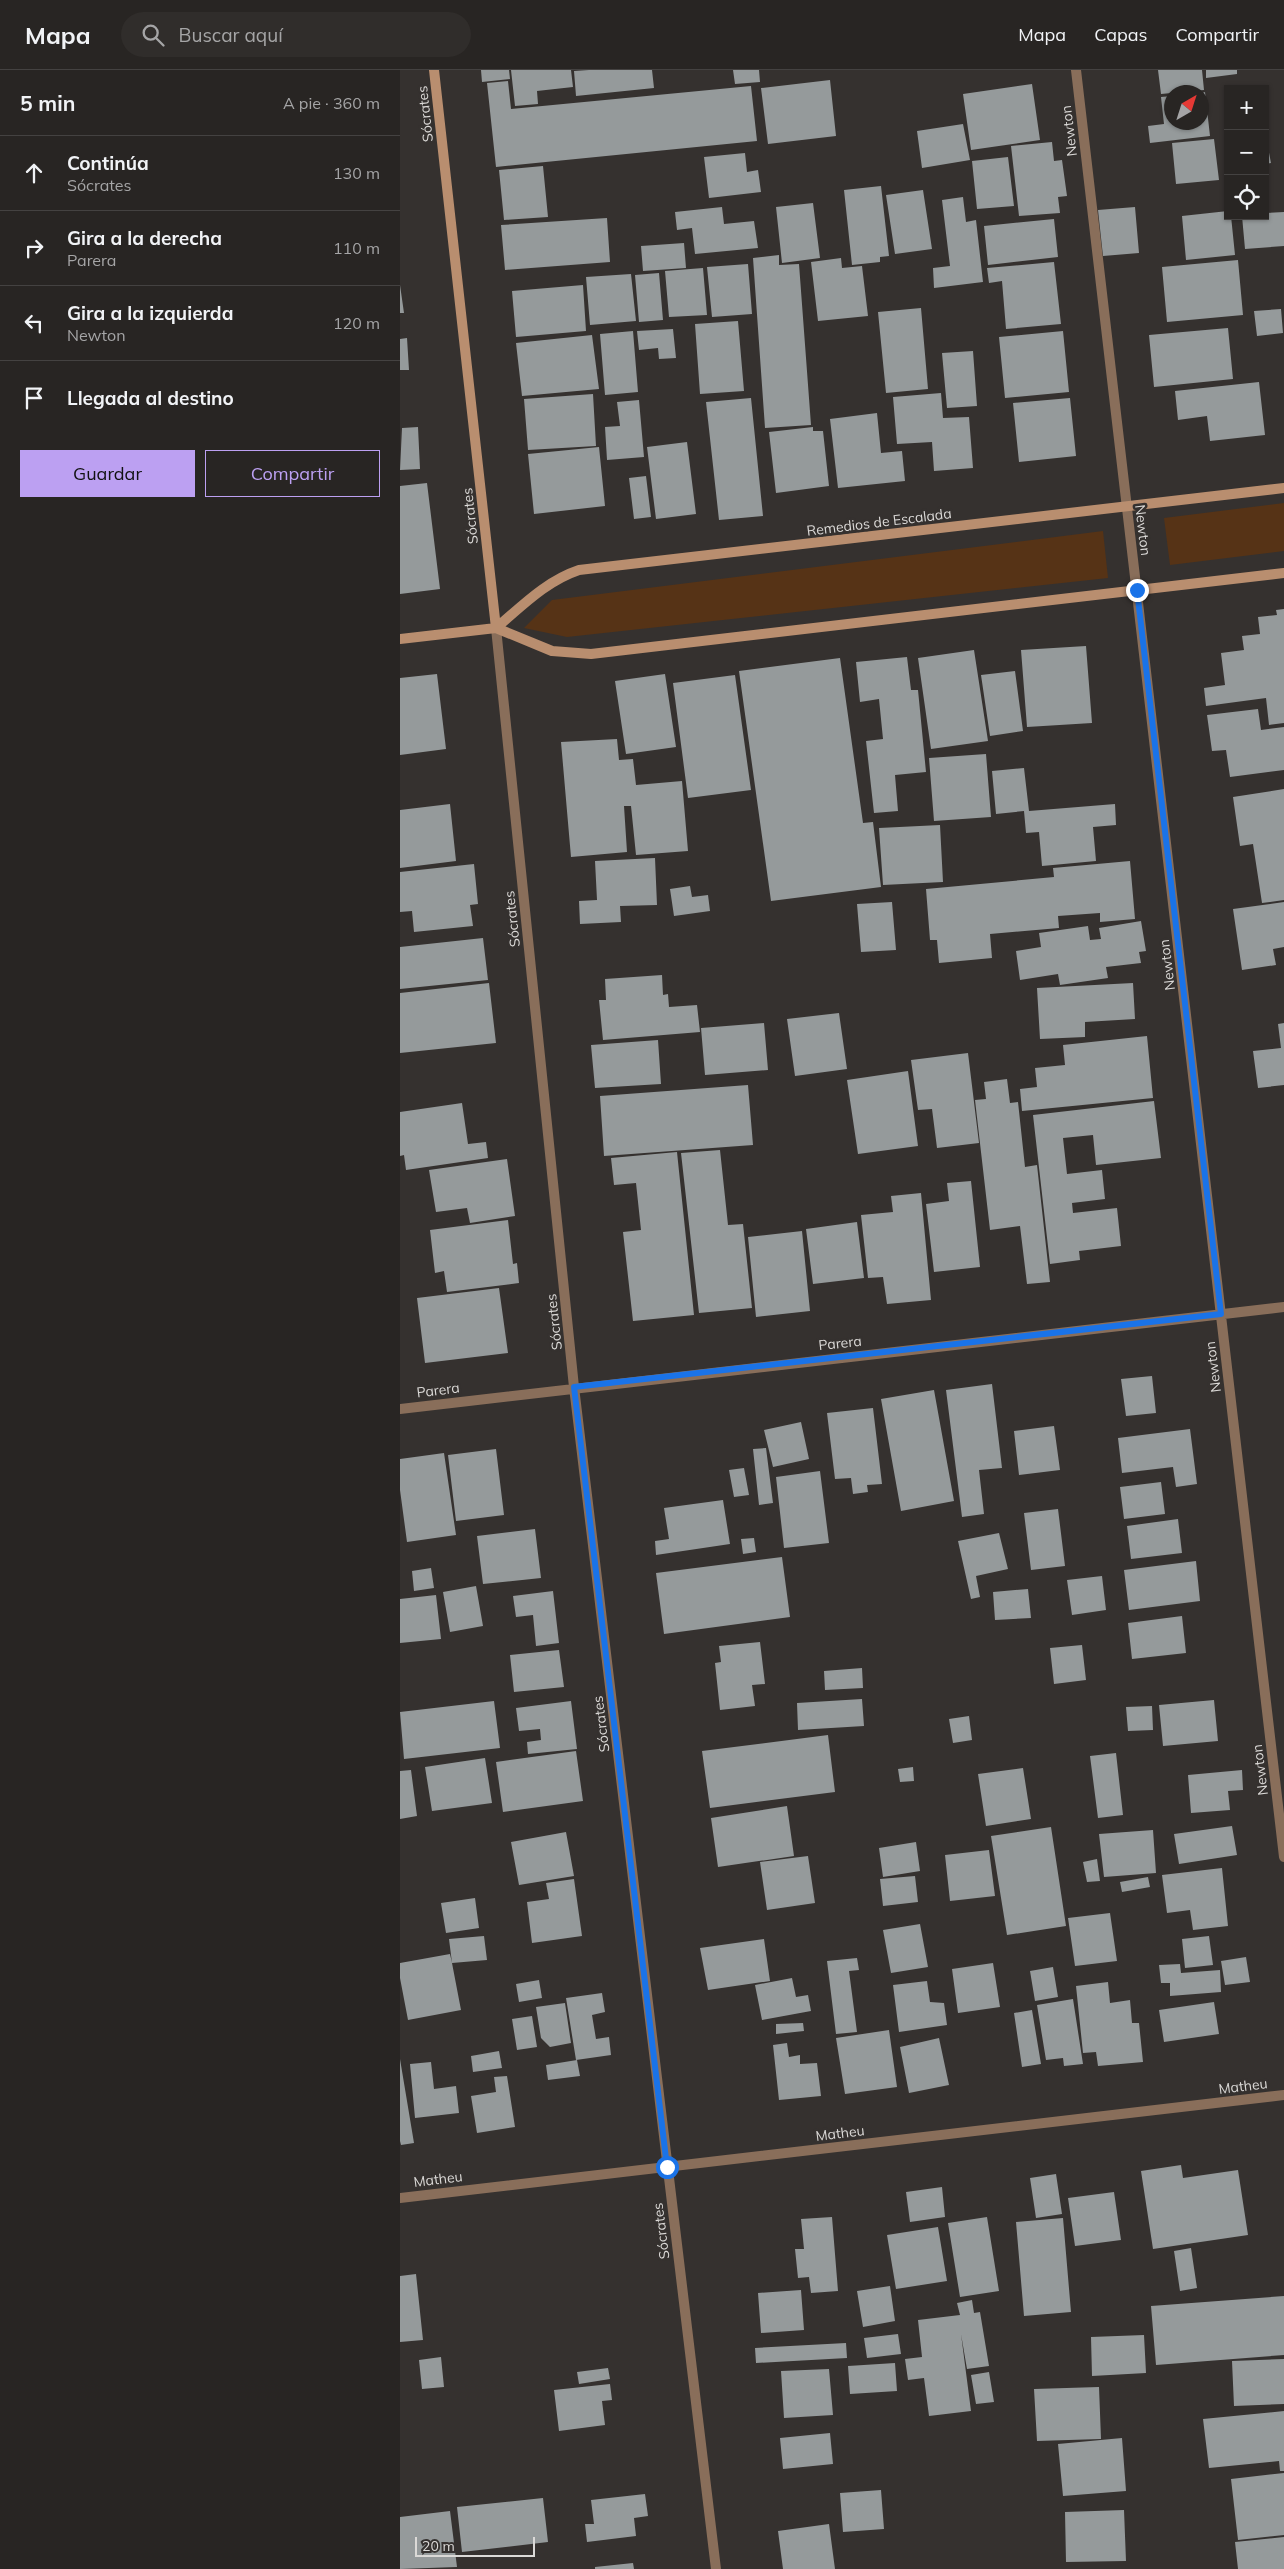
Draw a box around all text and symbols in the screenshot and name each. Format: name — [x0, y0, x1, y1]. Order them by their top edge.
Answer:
search box — [121, 12, 471, 57]
text: Mapa — [25, 20, 91, 50]
icon: search — [139, 21, 167, 49]
text: Buscar aquí — [179, 23, 283, 47]
text: Mapa — [1018, 23, 1066, 46]
text: Capas — [1094, 23, 1148, 46]
text: Compartir — [1176, 23, 1259, 46]
street label: Sócrates — [413, 85, 437, 143]
north arrow — [1164, 85, 1209, 130]
map controls — [1224, 85, 1269, 220]
button: + — [1224, 85, 1269, 130]
text: 5 min — [20, 90, 75, 116]
text: A pie · 360 m — [283, 93, 380, 113]
street label: Newton — [1057, 104, 1081, 158]
button: − — [1224, 130, 1269, 175]
text: Continúa — [67, 151, 149, 175]
icon: ahead — [20, 159, 48, 187]
text: 130 m — [333, 163, 380, 183]
text: Sócrates — [67, 175, 132, 195]
button: locate — [1224, 175, 1269, 220]
text: Gira a la derecha — [67, 226, 222, 250]
icon: right — [20, 234, 48, 262]
text: 110 m — [333, 238, 380, 258]
text: Parera — [67, 250, 116, 270]
text: Gira a la izquierda — [67, 301, 233, 325]
icon: left — [20, 309, 48, 337]
text: 120 m — [333, 313, 380, 333]
text: Newton — [67, 325, 126, 345]
icon: arrive — [20, 384, 48, 412]
text: Llegada al destino — [67, 386, 234, 410]
button: Guardar — [20, 450, 195, 497]
button: Compartir — [205, 450, 380, 497]
street label: Sócrates — [458, 487, 482, 545]
street label: Newton — [1131, 503, 1155, 557]
street label: Remedios de Escalada — [805, 504, 953, 540]
route end — [1126, 579, 1149, 602]
street label: Sócrates — [500, 890, 524, 948]
street label: Newton — [1155, 938, 1179, 992]
street label: Sócrates — [542, 1293, 566, 1351]
street label: Parera — [818, 1332, 862, 1354]
street label: Newton — [1201, 1340, 1225, 1394]
street label: Parera — [415, 1378, 461, 1402]
street label: Sócrates — [589, 1695, 613, 1753]
street label: Newton — [1248, 1743, 1272, 1797]
street label: Matheu — [1217, 2074, 1269, 2098]
street label: Matheu — [814, 2121, 866, 2145]
route start — [656, 2156, 679, 2179]
street label: Matheu — [412, 2167, 464, 2191]
street label: Sócrates — [649, 2202, 673, 2260]
scale bar — [415, 2534, 535, 2557]
text: 20 m — [422, 2537, 455, 2555]

